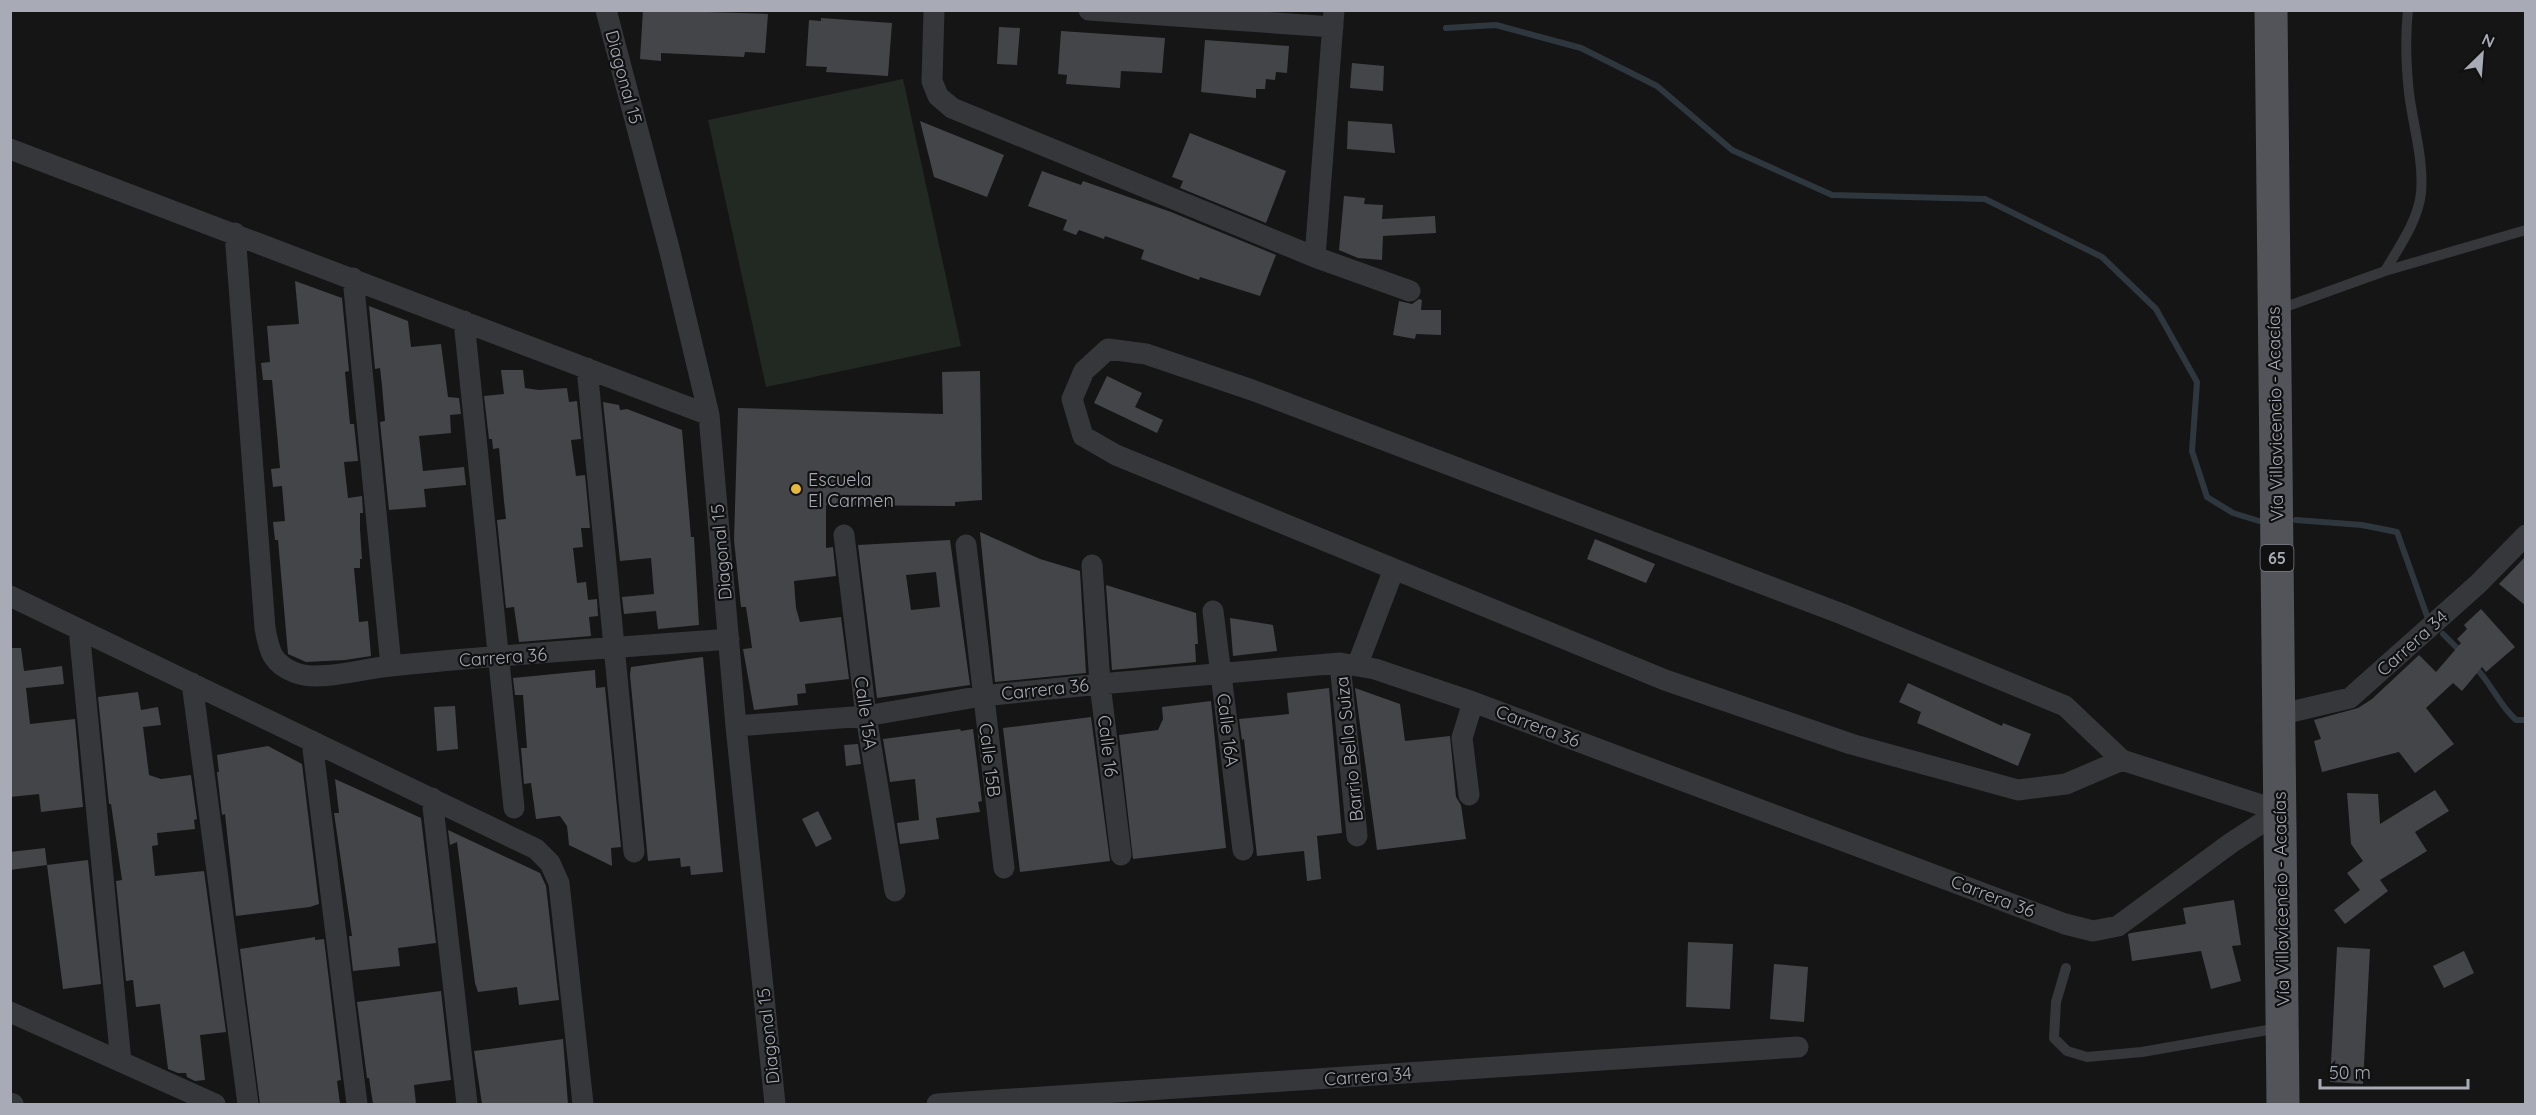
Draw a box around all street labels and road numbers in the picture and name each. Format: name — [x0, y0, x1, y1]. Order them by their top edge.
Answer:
street label: Diagonal 15 — [600, 28, 648, 126]
street label: Vía Villavicencio - Acacías — [2262, 306, 2288, 522]
street label: Diagonal 15 — [705, 503, 737, 601]
road number: 65 — [2260, 545, 2294, 571]
street label: Carrera 34 — [2372, 605, 2452, 681]
street label: Carrera 36 — [458, 642, 548, 672]
street label: Carrera 36 — [1000, 673, 1090, 705]
street label: Calle 15A — [849, 675, 883, 752]
street label: Barrio Bella Suiza — [1330, 675, 1368, 823]
street label: Calle 16A — [1212, 692, 1244, 768]
street label: Carrera 36 — [1493, 700, 1583, 753]
street label: Calle 16 — [1093, 714, 1123, 779]
street label: Calle 15B — [974, 722, 1006, 798]
street label: Vía Villavicencio - Acacías — [2268, 791, 2294, 1007]
street label: Carrera 36 — [1948, 870, 2038, 923]
street label: Diagonal 15 — [752, 987, 784, 1085]
street label: Carrera 34 — [1323, 1061, 1413, 1091]

